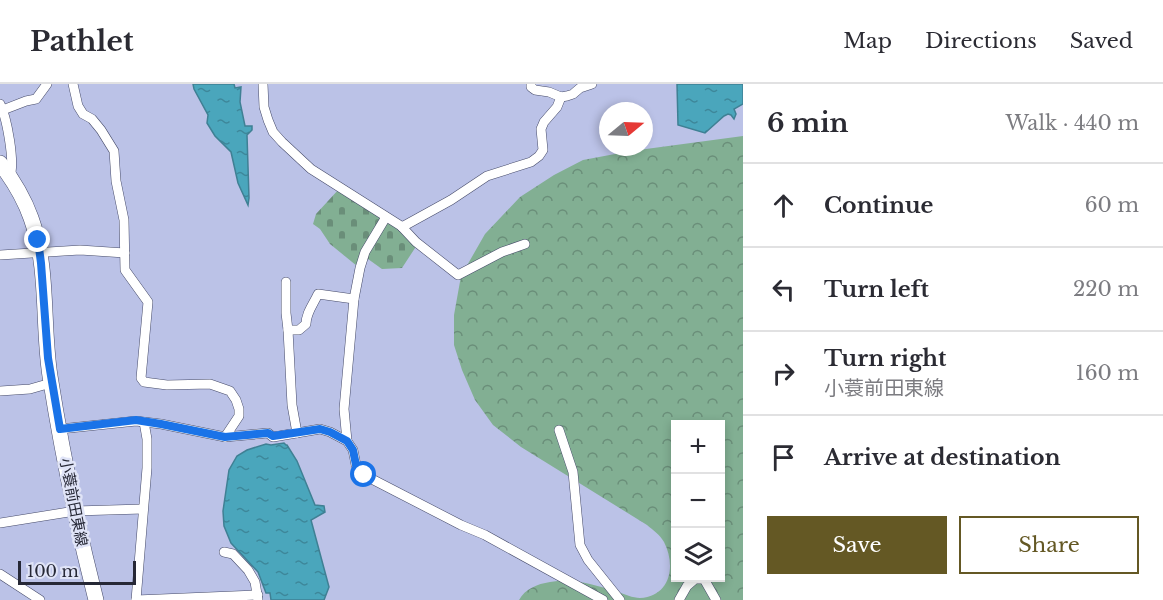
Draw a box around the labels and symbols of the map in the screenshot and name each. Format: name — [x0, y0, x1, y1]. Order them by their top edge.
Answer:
north arrow — [599, 102, 653, 156]
route end — [24, 226, 50, 252]
street label: 小蓑前田東線 — [56, 456, 92, 548]
route start — [350, 461, 376, 487]
scale bar — [18, 558, 136, 586]

